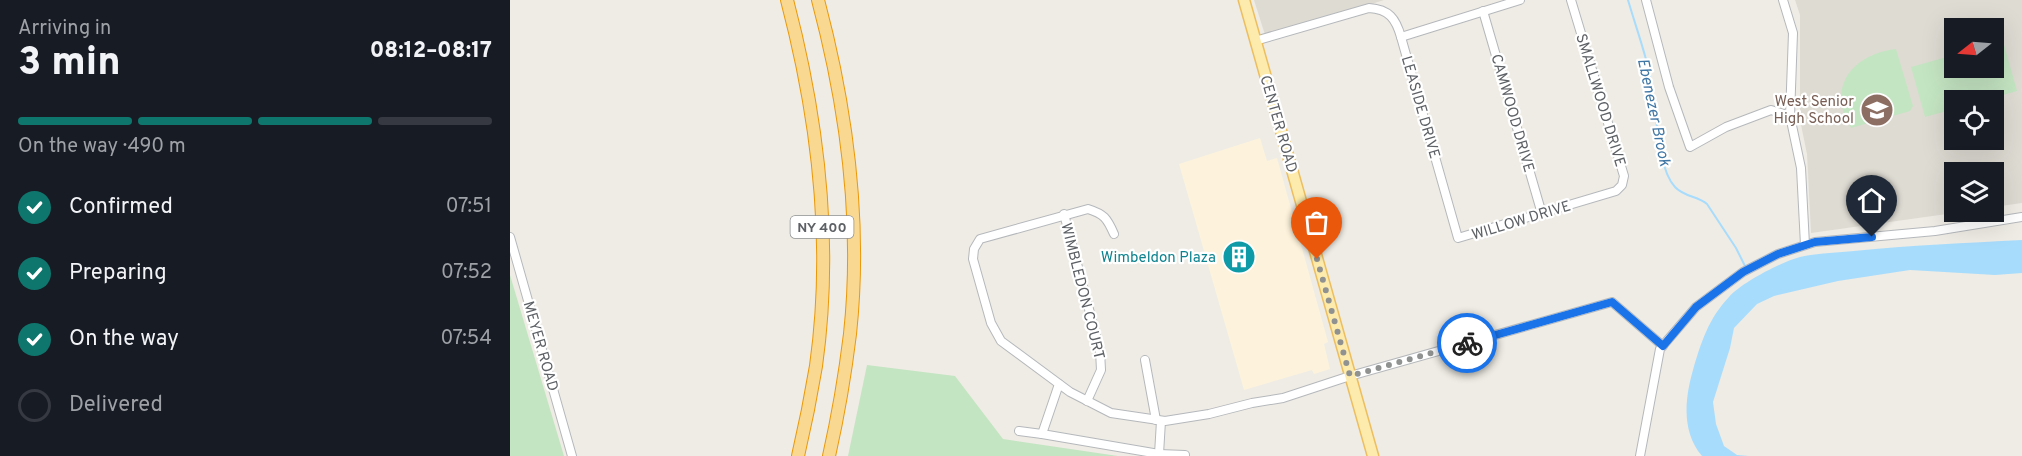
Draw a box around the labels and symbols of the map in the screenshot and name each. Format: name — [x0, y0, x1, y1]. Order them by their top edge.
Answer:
north arrow — [1944, 18, 2004, 78]
street label: SMALLWOOD DRIVE — [1570, 32, 1629, 169]
street label: CAMWOOD DRIVE — [1486, 52, 1538, 175]
street label: LEASIDE DRIVE — [1396, 54, 1443, 161]
water label: Ebenezer Brook — [1632, 57, 1674, 169]
street label: CENTER ROAD — [1255, 74, 1301, 175]
school or university icon: West Senior High School — [1859, 92, 1895, 128]
place label: West Senior High School — [1773, 93, 1854, 129]
pin — [1846, 175, 1897, 237]
pin — [1291, 197, 1342, 259]
street label: WILLOW DRIVE — [1470, 197, 1573, 246]
road number: NY 400 — [790, 216, 854, 238]
street label: WIMBLEDON COURT — [1055, 221, 1108, 362]
building icon: Wimbeldon Plaza — [1221, 239, 1257, 275]
place label: Wimbeldon Plaza — [1101, 249, 1216, 268]
street label: MEYER ROAD — [518, 299, 561, 394]
courier — [1437, 313, 1497, 373]

